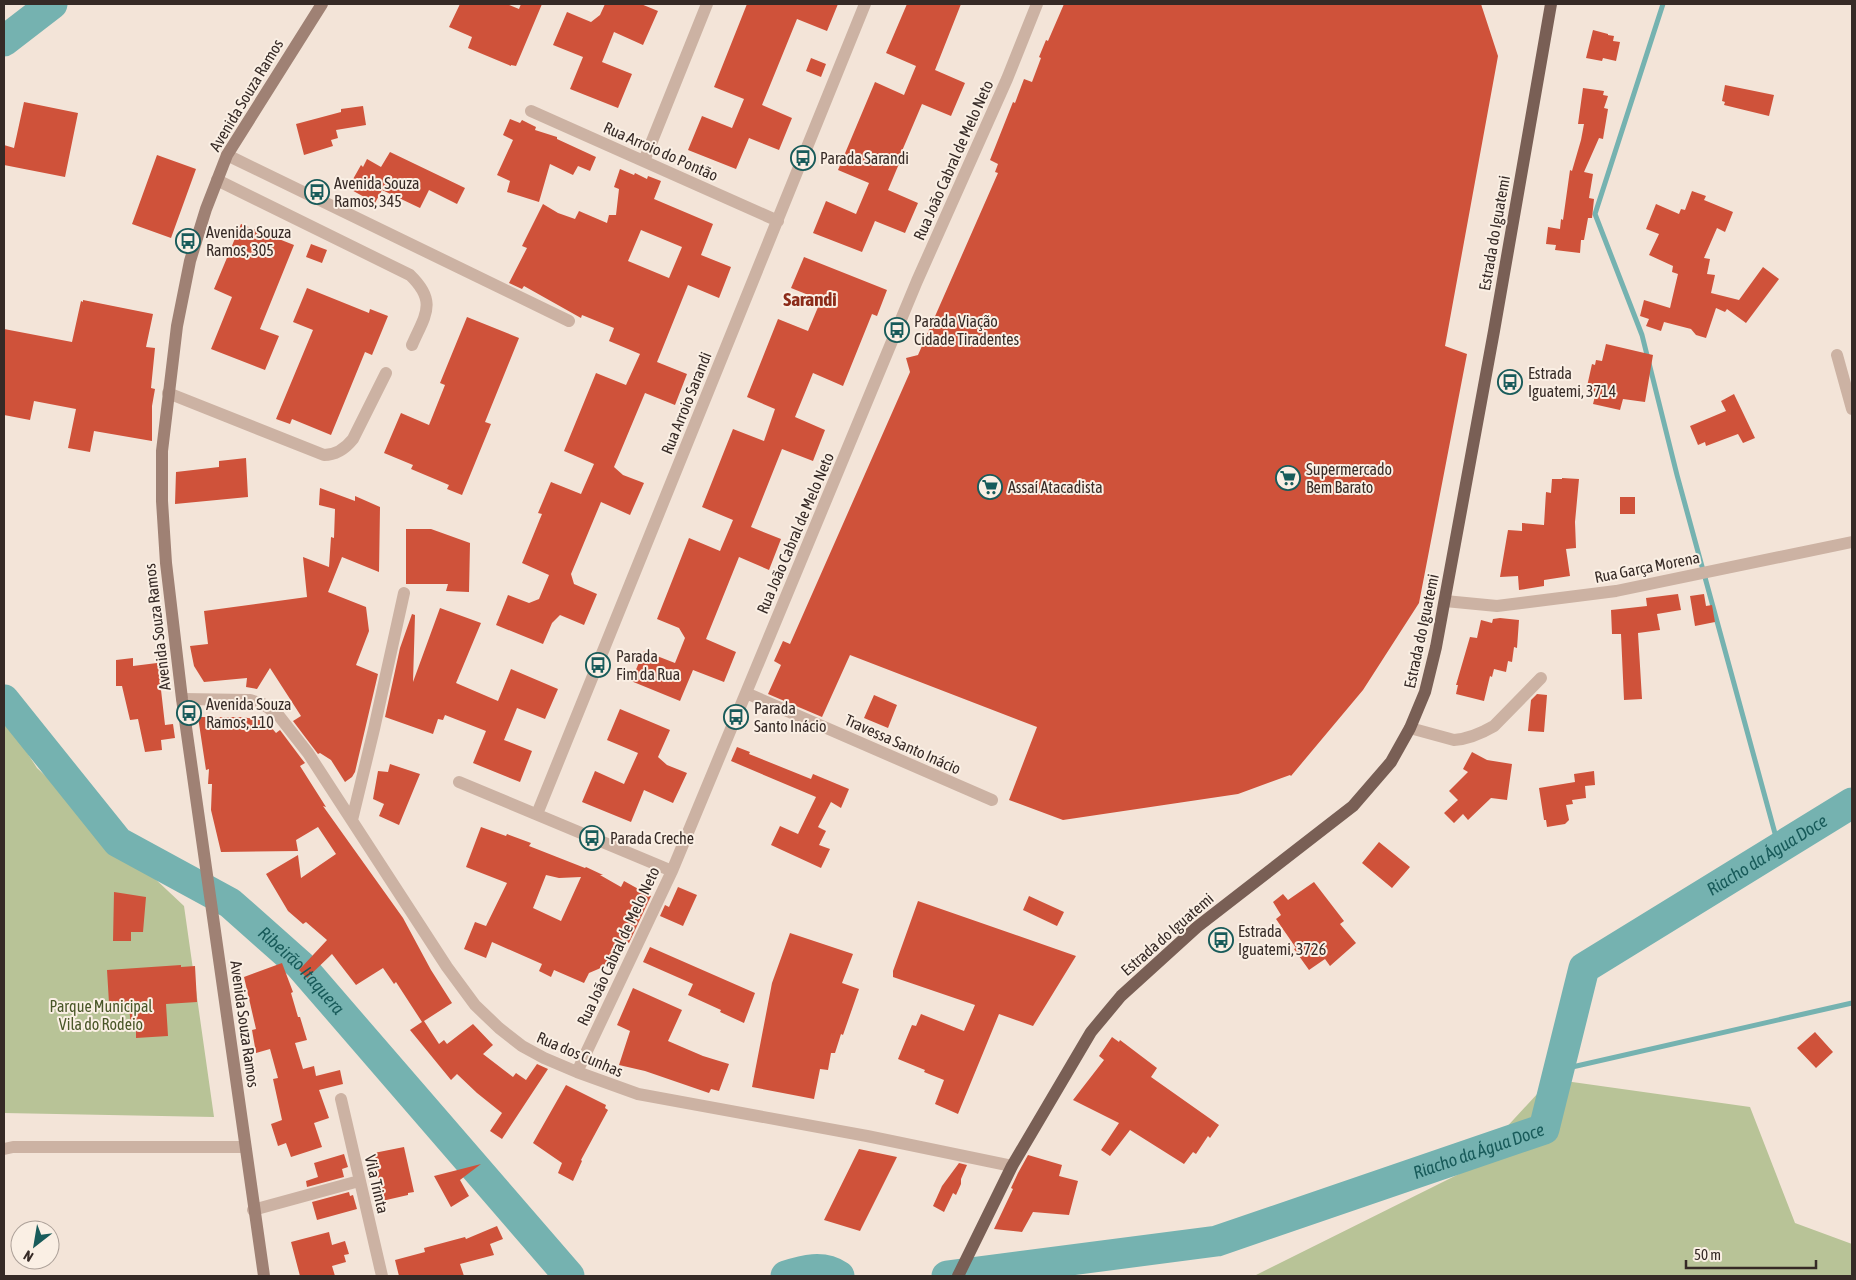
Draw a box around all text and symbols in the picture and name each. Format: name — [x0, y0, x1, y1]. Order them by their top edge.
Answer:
street label: Avenida Souza Ramos — [205, 35, 287, 154]
street label: Rua João Cabral de Melo Neto — [910, 77, 996, 243]
street label: Rua Arroio do Pontão — [601, 118, 721, 184]
bus stop icon: Parada Sarandi — [790, 145, 816, 171]
place label: Parada Sarandi — [820, 149, 909, 167]
place label: Avenida Souza Ramos, 345 — [334, 174, 419, 210]
street label: Estrada do Iguatemi — [1475, 174, 1514, 292]
bus stop icon: Avenida Souza Ramos, 345 — [304, 179, 330, 205]
place label: Avenida Souza Ramos, 305 — [206, 223, 291, 259]
bus stop icon: Avenida Souza Ramos, 305 — [175, 228, 201, 254]
district label: Sarandi — [783, 288, 837, 310]
place label: Parada Viação Cidade Tiradentes — [914, 312, 1019, 348]
bus stop icon: Parada Viação Cidade Tiradentes — [884, 317, 910, 343]
street label: Rua Arroio Sarandi — [657, 349, 715, 457]
place label: Estrada Iguatemi, 3714 — [1528, 364, 1616, 401]
bus stop icon: Estrada Iguatemi, 3714 — [1497, 369, 1523, 395]
street label: Rua João Cabral de Melo Neto — [753, 450, 837, 616]
place label: Supermercado Bem Barato — [1306, 460, 1392, 496]
supermarket icon: Supermercado Bem Barato — [1275, 465, 1301, 491]
supermarket icon: Assaí Atacadista — [977, 474, 1003, 500]
place label: Assaí Atacadista — [1008, 478, 1103, 496]
street label: Rua Garça Morena — [1593, 548, 1701, 587]
street label: Avenida Souza Ramos — [140, 562, 174, 691]
street label: Estrada do Iguatemi — [1400, 572, 1443, 690]
place label: Parada Fim da Rua — [616, 647, 680, 683]
bus stop icon: Parada Fim da Rua — [585, 652, 611, 678]
place label: Avenida Souza Ramos, 110 — [206, 695, 291, 731]
place label: Parada Santo Inácio — [754, 699, 826, 735]
bus stop icon: Avenida Souza Ramos, 110 — [176, 700, 202, 726]
bus stop icon: Parada Santo Inácio — [723, 704, 749, 730]
street label: Travessa Santo Inácio — [842, 710, 964, 778]
water label: Riacho da Água Doce — [1703, 810, 1831, 900]
bus stop icon: Parada Creche — [579, 825, 605, 851]
place label: Parada Creche — [610, 829, 694, 847]
street label: Rua João Cabral de Melo Neto — [573, 864, 663, 1028]
street label: Estrada do Iguatemi — [1117, 889, 1218, 980]
water label: Ribeirão Itaquera — [254, 922, 349, 1019]
place label: Estrada Iguatemi, 3726 — [1238, 922, 1326, 959]
bus stop icon: Estrada Iguatemi, 3726 — [1208, 927, 1234, 953]
street label: Avenida Souza Ramos — [227, 960, 263, 1089]
park label: Parque Municipal Vila do Rodeio — [49, 997, 153, 1033]
street label: Rua dos Cunhas — [534, 1028, 626, 1080]
water label: Riacho da Água Doce — [1410, 1119, 1547, 1183]
street label: Vila Trinta — [362, 1153, 392, 1215]
north arrow — [10, 1220, 60, 1270]
scale bar — [1686, 1238, 1816, 1270]
text: 50 m — [1694, 1246, 1721, 1263]
text: N — [21, 1247, 36, 1265]

